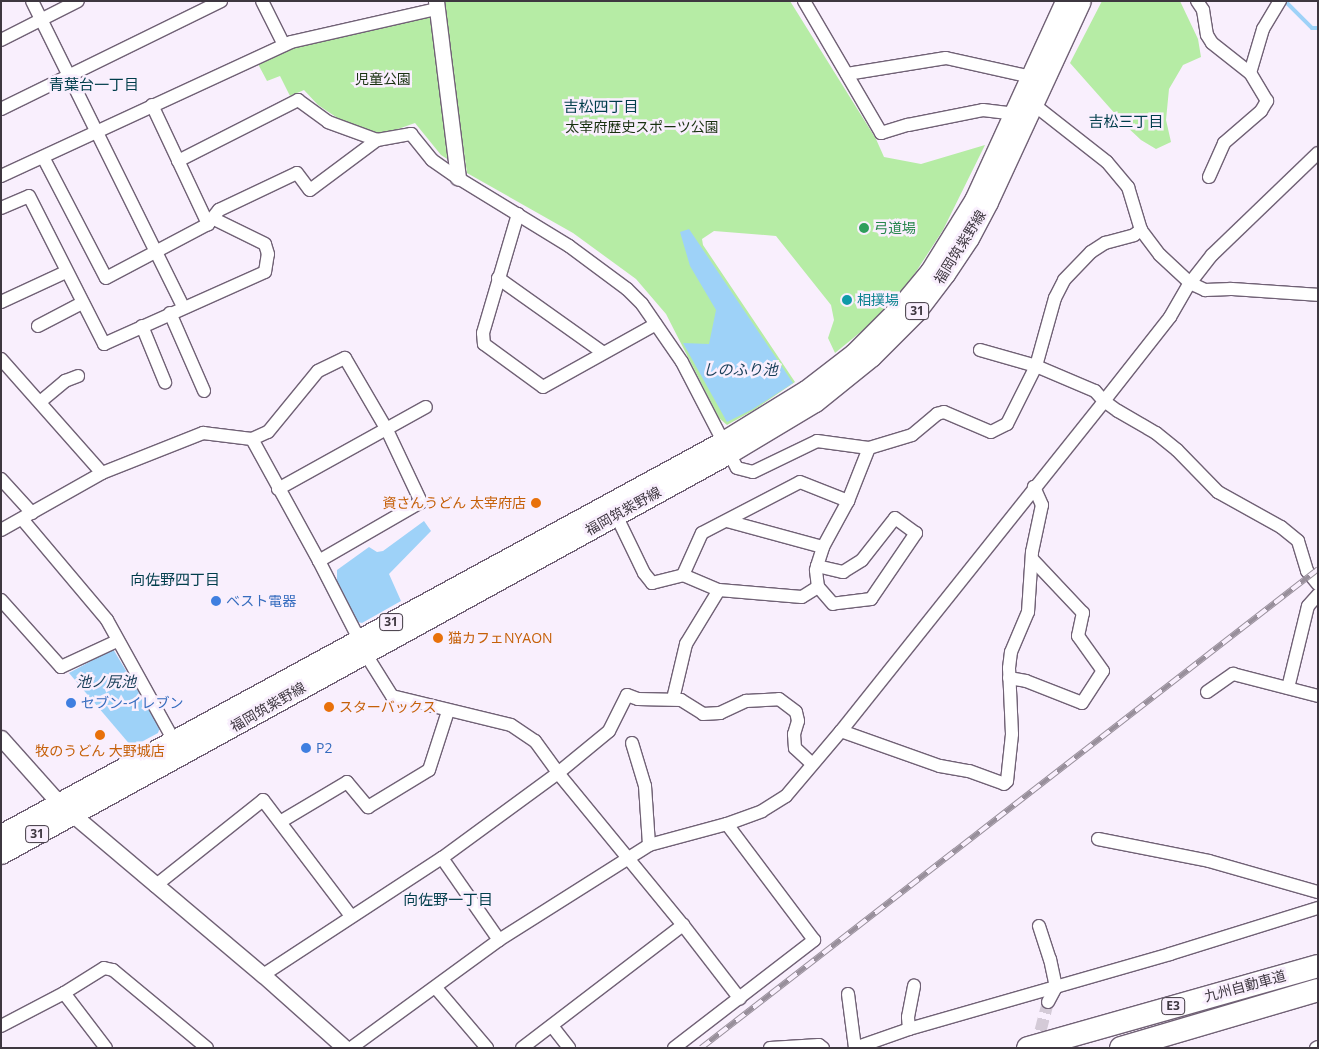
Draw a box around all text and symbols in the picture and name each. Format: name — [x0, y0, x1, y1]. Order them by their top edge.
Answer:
park label: 児童公園 — [355, 71, 411, 87]
district label: 青葉台一丁目 — [49, 76, 139, 94]
district label: 吉松四丁目 — [564, 98, 638, 116]
district label: 吉松三丁目 — [1089, 113, 1163, 131]
park label: 太宰府歴史スポーツ公園 — [565, 119, 719, 135]
street label: 福岡筑紫野線 — [931, 207, 989, 287]
place label: 弓道場 — [874, 220, 916, 236]
marker: 弓道場 — [858, 222, 870, 234]
place label: 相撲場 — [857, 292, 899, 308]
marker: 相撲場 — [841, 294, 853, 306]
road number: 31 — [904, 302, 930, 321]
water label: しのふり池 — [703, 361, 777, 379]
street label: 福岡筑紫野線 — [582, 483, 664, 539]
place label: 資さんうどん 太宰府店 — [382, 495, 526, 511]
marker: 資さんうどん 太宰府店 — [530, 497, 542, 509]
district label: 向佐野四丁目 — [130, 571, 220, 589]
place label: ベスト電器 — [226, 593, 296, 609]
marker: ベスト電器 — [210, 595, 222, 607]
road number: 31 — [378, 612, 404, 632]
place label: 猫カフェNYAON — [448, 630, 553, 646]
marker: 猫カフェNYAON — [432, 632, 444, 644]
water label: 池ノ尻池 — [76, 673, 136, 691]
street label: 福岡筑紫野線 — [227, 679, 309, 735]
place label: セブン-イレブン — [81, 695, 184, 711]
marker: セブン-イレブン — [65, 697, 77, 709]
place label: スターバックス — [339, 699, 437, 715]
marker: スターバックス — [323, 701, 335, 713]
marker: 牧のうどん 大野城店 — [94, 729, 106, 741]
place label: P2 — [316, 740, 332, 756]
marker: P2 — [300, 742, 312, 754]
place label: 牧のうどん 大野城店 — [35, 743, 165, 759]
road number: 31 — [24, 824, 50, 844]
district label: 向佐野一丁目 — [403, 891, 493, 909]
street label: 九州自動車道 — [1202, 967, 1288, 1005]
road number: E3 — [1160, 996, 1186, 1016]

